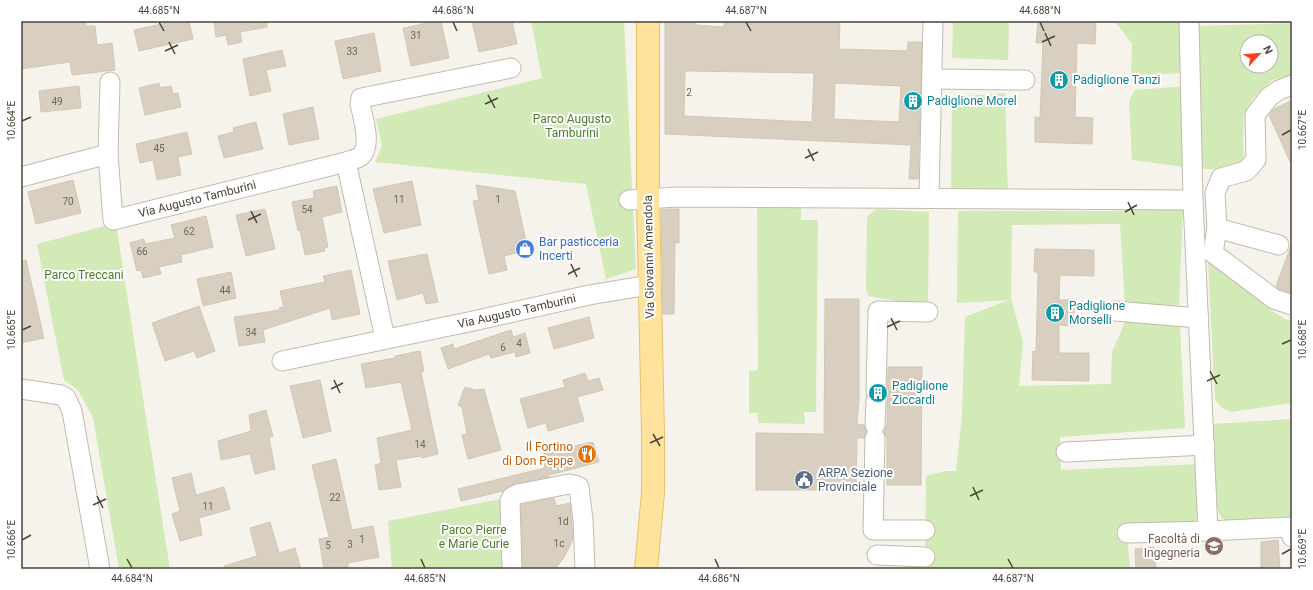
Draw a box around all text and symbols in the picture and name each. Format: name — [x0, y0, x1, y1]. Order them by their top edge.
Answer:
text: 44.685°N — [138, 5, 180, 16]
text: 44.686°N — [432, 5, 474, 16]
text: 44.687°N — [725, 5, 767, 16]
text: 44.688°N — [1019, 5, 1061, 16]
house number: 31 — [410, 30, 422, 41]
north arrow — [1239, 34, 1279, 74]
text: N — [1260, 43, 1275, 56]
house number: 33 — [346, 46, 358, 57]
building icon: Padiglione Tanzi — [1048, 69, 1070, 91]
place label: Padiglione Tanzi — [1073, 73, 1160, 87]
house number: 2 — [686, 87, 692, 98]
building icon: Padiglione Morel — [902, 90, 924, 112]
place label: Padiglione Morel — [927, 94, 1017, 108]
house number: 49 — [51, 96, 63, 107]
text: 10.664°E — [6, 101, 17, 141]
text: 10.667°E — [1297, 110, 1308, 150]
park label: Parco Augusto Tamburini — [533, 112, 611, 140]
house number: 45 — [153, 143, 165, 154]
street label: Via Augusto Tamburini — [137, 178, 258, 220]
house number: 11 — [393, 194, 405, 205]
house number: 1 — [495, 194, 501, 205]
street label: Via Giovanni Amendola — [641, 195, 657, 319]
house number: 70 — [62, 196, 74, 207]
house number: 54 — [301, 204, 313, 215]
house number: 62 — [183, 226, 195, 237]
place label: Bar pasticceria Incerti — [539, 235, 619, 263]
shop icon: Bar pasticceria Incerti — [514, 238, 536, 260]
house number: 66 — [136, 246, 148, 257]
park label: Parco Treccani — [44, 268, 124, 282]
house number: 44 — [219, 285, 231, 296]
street label: Via Augusto Tamburini — [456, 291, 577, 331]
place label: Padiglione Morselli — [1069, 299, 1125, 327]
building icon: Padiglione Morselli — [1044, 302, 1066, 324]
text: 10.665°E — [6, 310, 17, 350]
text: 10.668°E — [1297, 320, 1308, 360]
house number: 34 — [245, 327, 257, 338]
house number: 4 — [516, 338, 522, 349]
house number: 6 — [500, 342, 506, 353]
place label: Padiglione Ziccardi — [892, 379, 948, 407]
building icon: Padiglione Ziccardi — [867, 382, 889, 404]
house number: 14 — [414, 439, 426, 450]
place label: Il Fortino di Don Peppe — [502, 440, 573, 468]
restaurant icon: Il Fortino di Don Peppe — [576, 443, 598, 465]
place label: ARPA Sezione Provinciale — [818, 466, 893, 494]
public building icon: ARPA Sezione Provinciale — [793, 469, 815, 491]
house number: 22 — [329, 492, 341, 503]
house number: 11 — [202, 501, 214, 512]
house number: 1d — [557, 516, 569, 527]
text: 10.666°E — [6, 520, 17, 560]
park label: Parco Pierre e Marie Curie — [439, 523, 509, 551]
text: 10.669°E — [1297, 529, 1308, 569]
place label: Facoltà di Ingegneria — [1144, 532, 1200, 560]
house number: 1 — [359, 534, 365, 545]
school or university icon: Facoltà di Ingegneria — [1203, 535, 1225, 557]
house number: 1c — [554, 538, 564, 549]
house number: 3 — [347, 539, 353, 550]
house number: 5 — [325, 540, 331, 551]
text: 44.684°N — [111, 573, 153, 584]
text: 44.685°N — [404, 573, 446, 584]
text: 44.686°N — [698, 573, 740, 584]
text: 44.687°N — [992, 573, 1034, 584]

